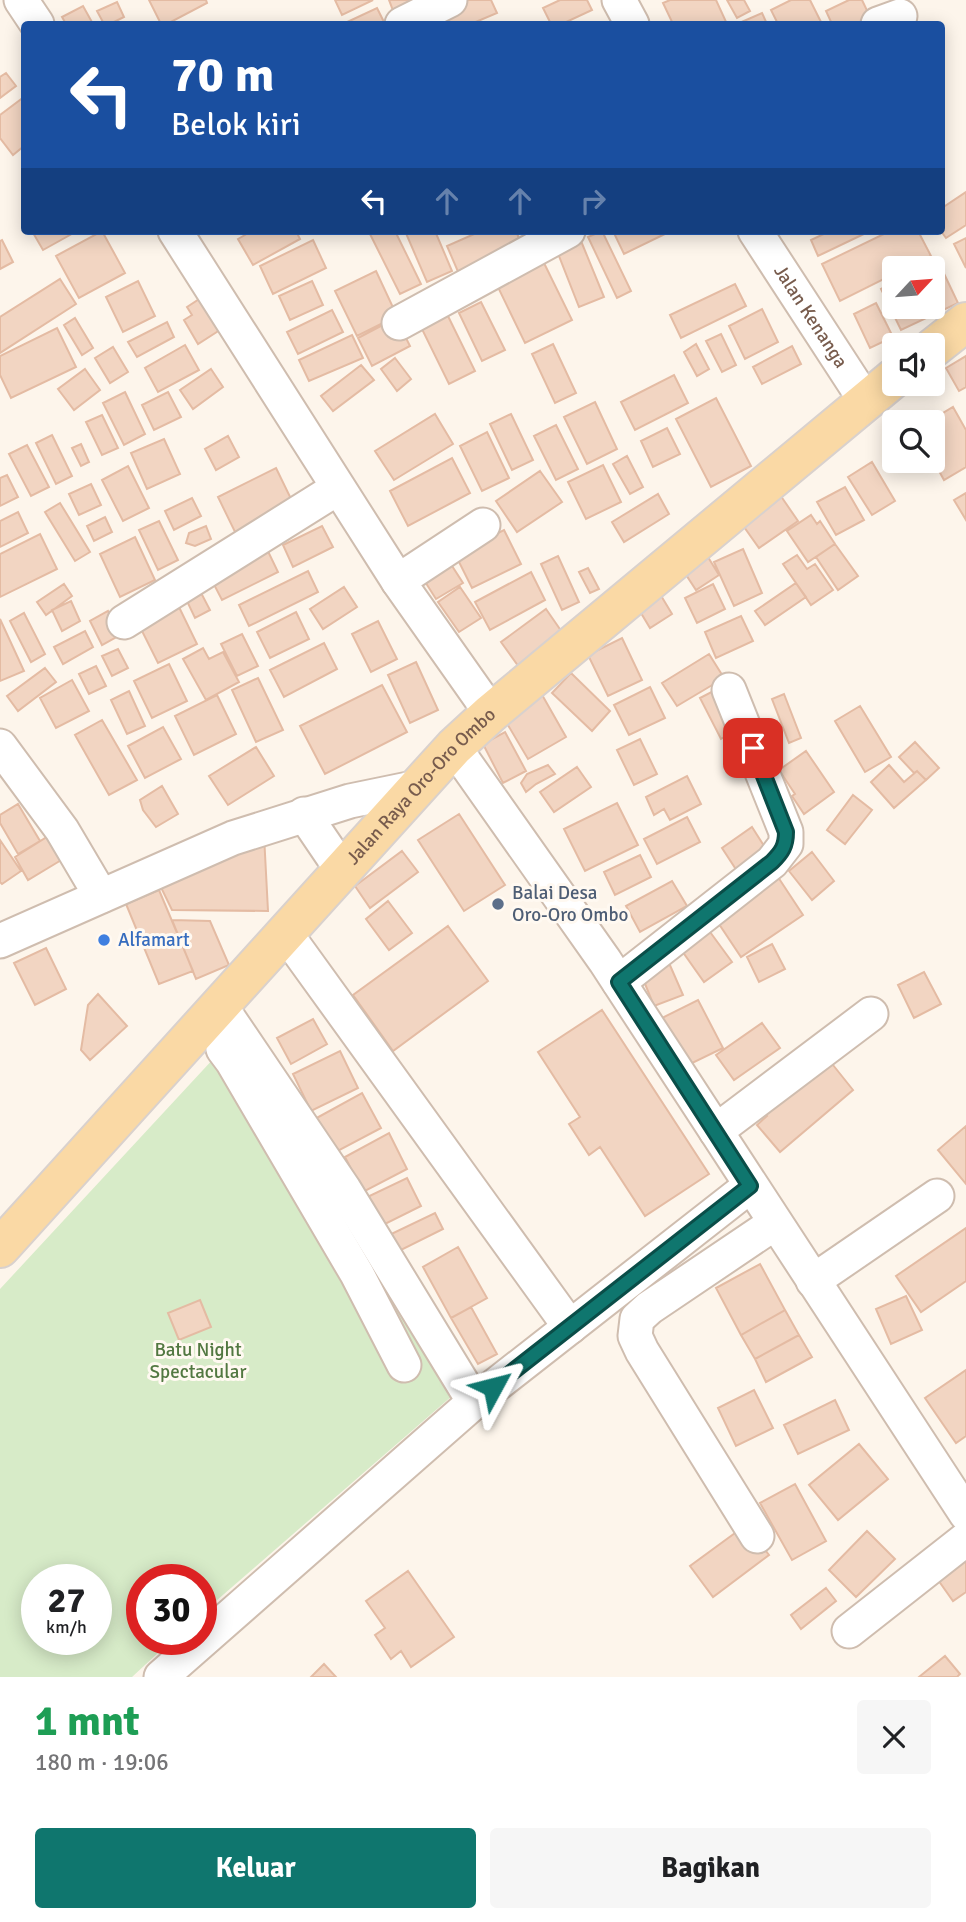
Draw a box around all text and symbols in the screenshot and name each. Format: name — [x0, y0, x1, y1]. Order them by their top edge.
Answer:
text: 70 m — [171, 45, 274, 105]
icon: left — [56, 49, 147, 140]
text: Belok kiri — [171, 105, 301, 144]
icon: left — [355, 182, 393, 220]
icon: ahead — [428, 182, 466, 220]
icon: ahead — [501, 182, 539, 220]
icon: right — [574, 182, 612, 220]
north arrow — [882, 256, 945, 318]
map controls — [882, 256, 945, 473]
street label: Jalan Kenanga — [768, 260, 853, 373]
button: sound — [882, 333, 945, 396]
button: search — [882, 410, 945, 473]
street label: Jalan Raya Oro-Oro Ombo — [341, 703, 501, 870]
pin — [723, 718, 783, 778]
icon: arrive — [734, 729, 772, 767]
place label: Balai Desa Oro-Oro Ombo — [512, 881, 629, 927]
marker: Balai Desa Oro-Oro Ombo — [490, 896, 506, 912]
place label: Alfamart — [118, 928, 190, 952]
marker: Alfamart — [96, 932, 112, 948]
park label: Batu Night Spectacular — [150, 1338, 246, 1384]
position arrow — [456, 1350, 530, 1424]
speed limit sign: 30 — [126, 1564, 217, 1655]
text: 27 — [48, 1579, 85, 1622]
text: km/h — [46, 1616, 87, 1638]
text: 1 mnt — [35, 1696, 140, 1747]
button: close — [857, 1700, 931, 1774]
text: 180 m · 19:06 — [35, 1748, 169, 1777]
button: Keluar — [35, 1828, 476, 1908]
button: Bagikan — [490, 1828, 931, 1908]

